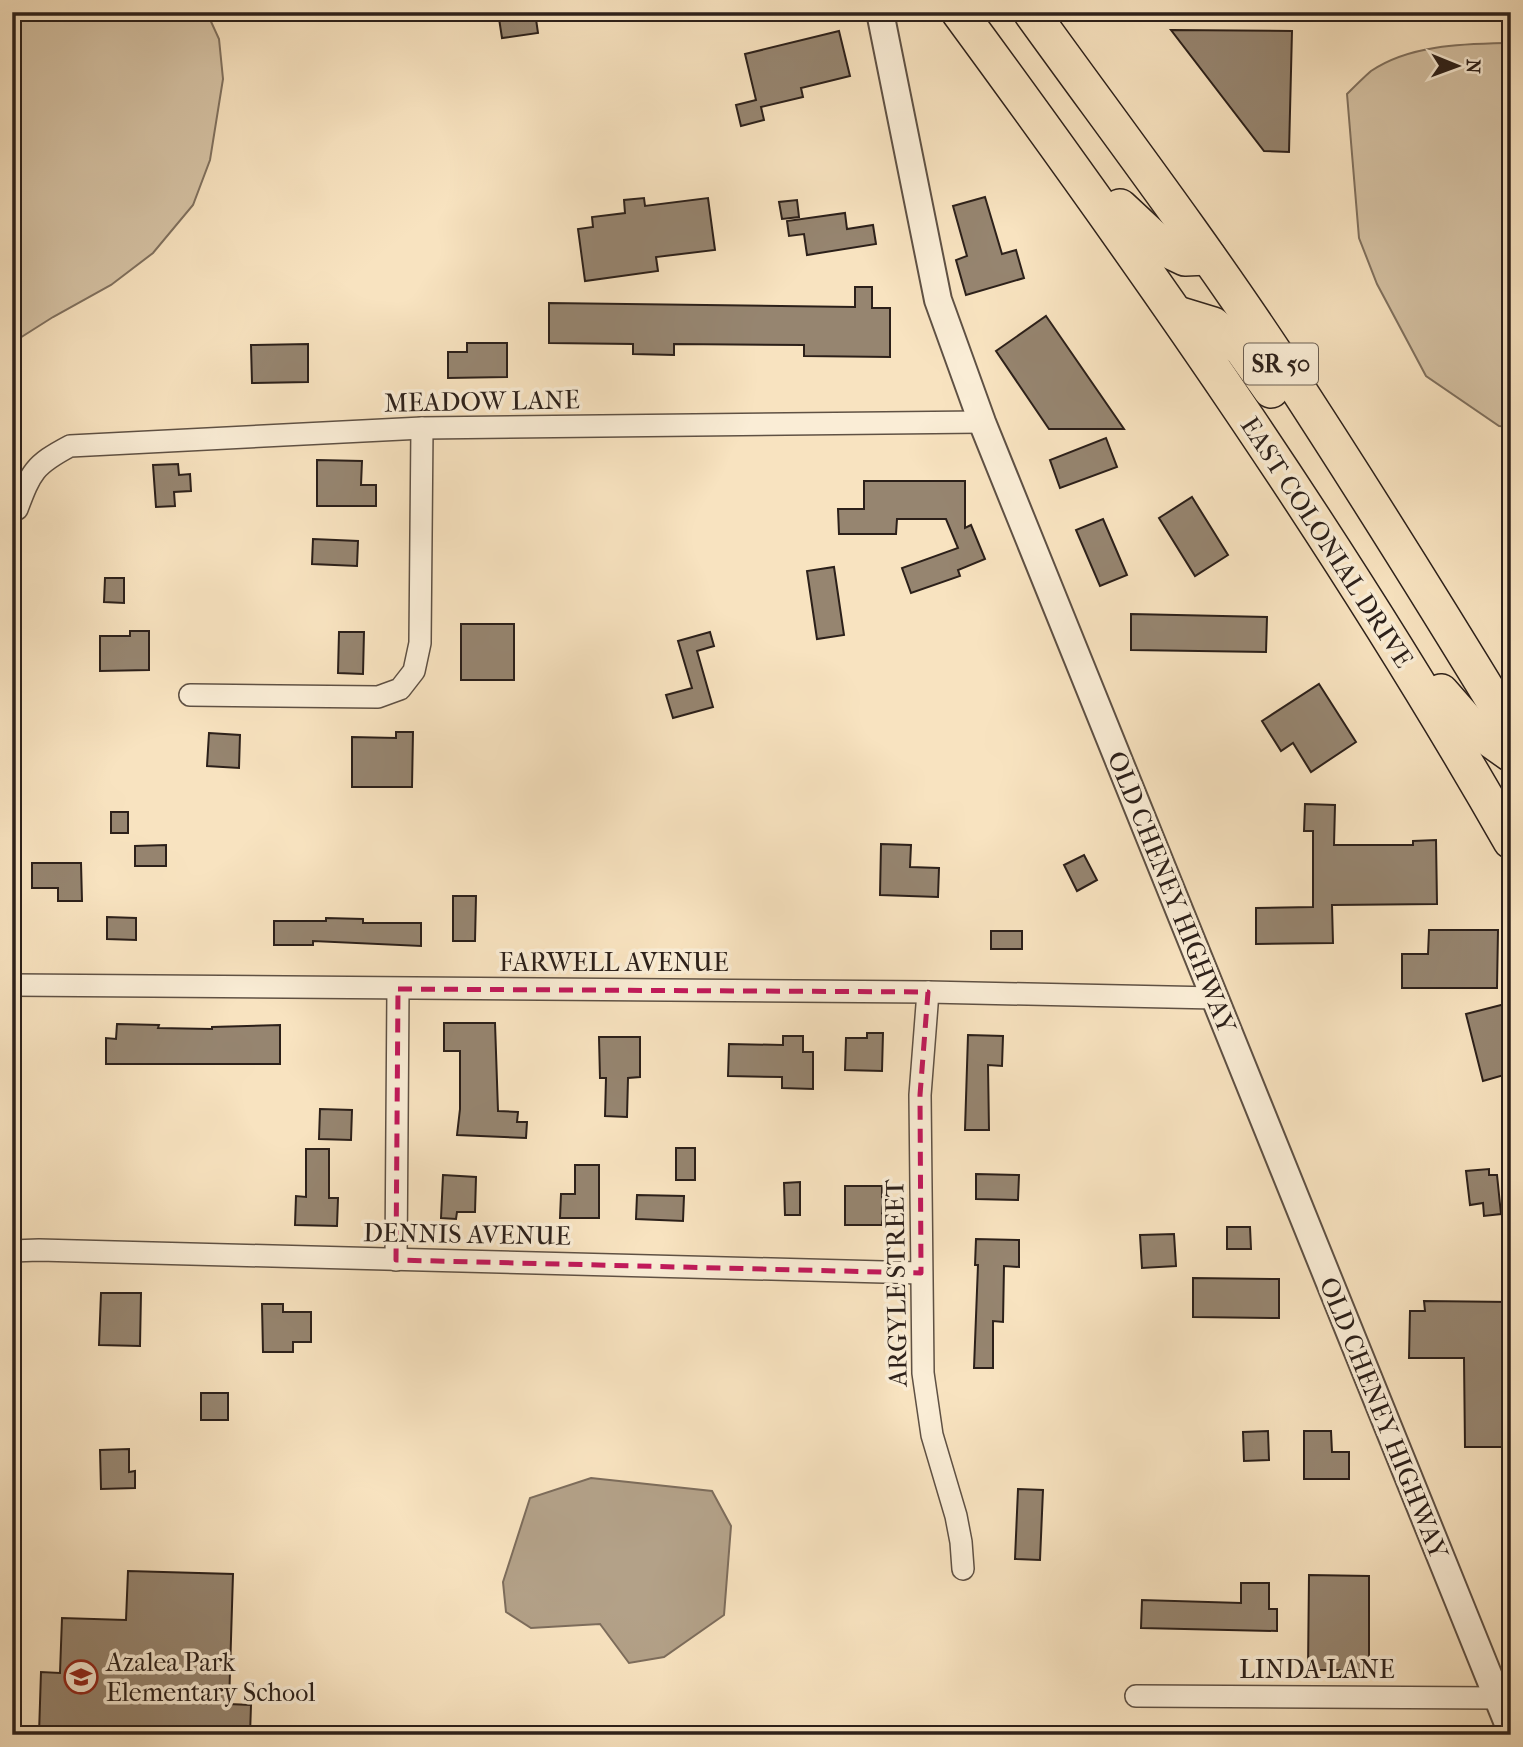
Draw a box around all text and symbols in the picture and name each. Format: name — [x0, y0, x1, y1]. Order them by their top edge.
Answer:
north arrow — [1422, 32, 1492, 102]
text: N — [1462, 59, 1484, 74]
road number: SR 50 — [1244, 344, 1318, 384]
street label: MEADOW LANE — [384, 384, 580, 419]
street label: EAST COLONIAL DRIVE — [1234, 411, 1419, 673]
street label: OLD CHENEY HIGHWAY — [1101, 747, 1243, 1039]
street label: FARWELL AVENUE — [499, 947, 729, 978]
street label: ARGYLE STREET — [879, 1179, 914, 1388]
street label: DENNIS AVENUE — [363, 1217, 571, 1252]
street label: OLD CHENEY HIGHWAY — [1313, 1273, 1455, 1565]
place label: Azalea Park Elementary School — [105, 1647, 315, 1708]
street label: LINDA LANE — [1239, 1654, 1395, 1685]
school or university icon: Azalea Park Elementary School — [62, 1658, 100, 1696]

